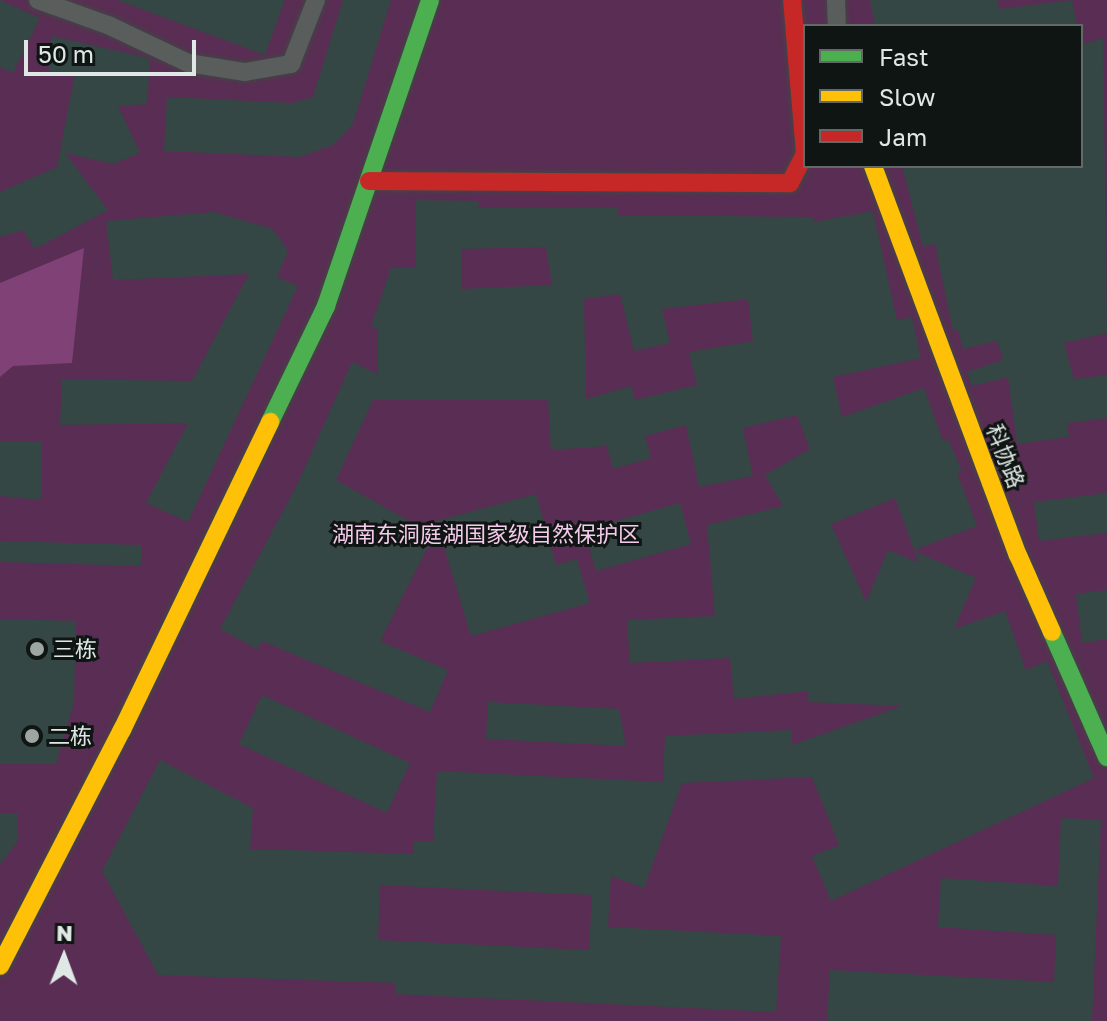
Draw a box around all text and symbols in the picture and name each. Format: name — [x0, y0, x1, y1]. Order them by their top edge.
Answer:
scale bar — [28, 24, 200, 74]
legend — [803, 24, 1083, 168]
text: 50 m — [38, 39, 94, 68]
text: Fast — [879, 42, 929, 71]
text: Slow — [879, 82, 935, 111]
text: Jam — [879, 122, 927, 151]
street label: 科协路 — [982, 420, 1030, 492]
park label: 湖南东洞庭湖国家级自然保护区 — [332, 521, 640, 547]
place label: 三栋 — [53, 636, 97, 662]
marker: 三栋 — [28, 640, 46, 658]
place label: 二栋 — [48, 723, 92, 749]
marker: 二栋 — [23, 727, 41, 745]
north arrow — [24, 917, 104, 997]
text: N — [56, 919, 73, 946]

